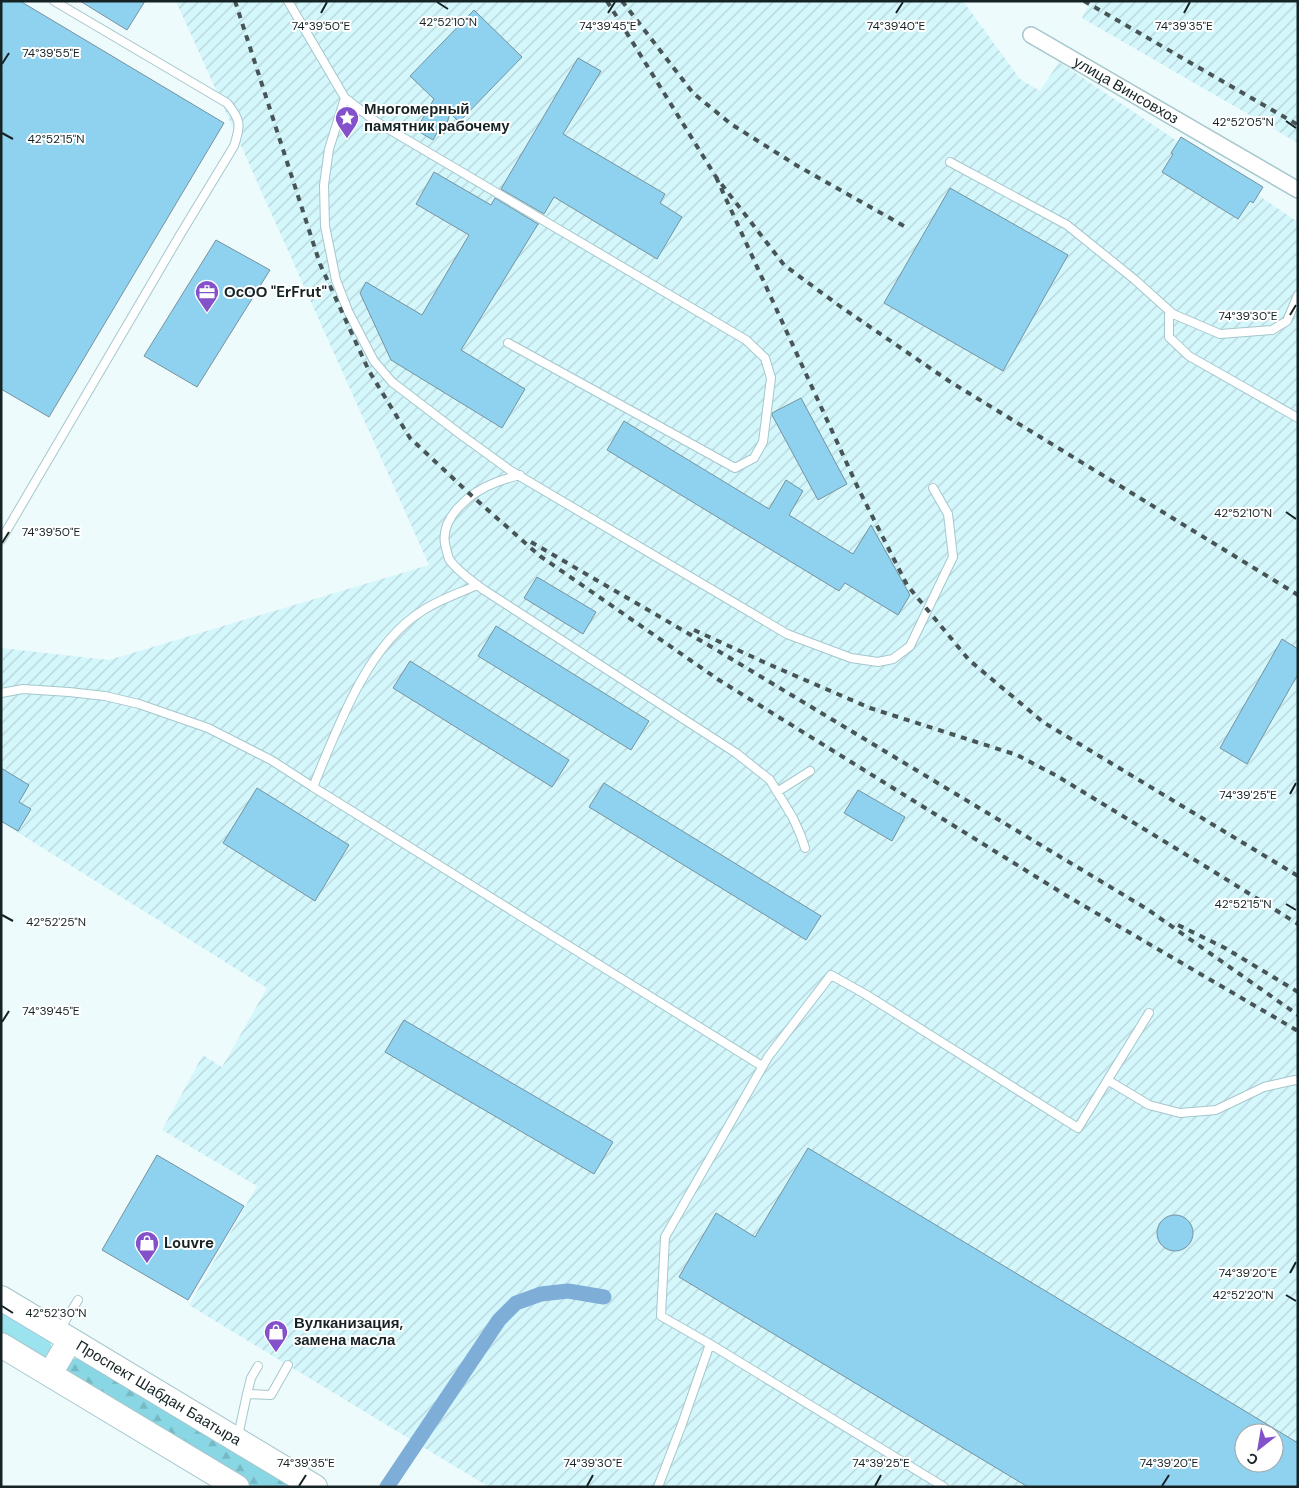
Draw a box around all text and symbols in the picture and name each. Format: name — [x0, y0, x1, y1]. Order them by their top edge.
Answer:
text: 42°52'10"N — [419, 14, 477, 30]
text: 74°39'50"E — [292, 18, 351, 34]
text: 74°39'45"E — [579, 18, 637, 34]
text: 74°39'40"E — [867, 18, 925, 34]
text: 74°39'35"E — [1155, 18, 1213, 34]
text: 74°39'55"E — [22, 45, 80, 61]
street label: улица Винсовхоз — [1070, 52, 1182, 129]
place label: Многомерный памятник рабочему — [364, 99, 510, 136]
place icon: Многомерный памятник рабочему — [334, 105, 360, 139]
text: 42°52'05"N — [1212, 114, 1274, 130]
text: 42°52'15"N — [28, 131, 84, 147]
office icon: ОсОО "ErFrut" — [194, 279, 220, 313]
place label: ОсОО "ErFrut" — [224, 282, 327, 302]
text: 74°39'30"E — [1219, 308, 1278, 324]
text: 42°52'10"N — [1214, 505, 1272, 521]
text: 74°39'50"E — [22, 524, 81, 540]
text: 74°39'25"E — [1219, 787, 1277, 803]
text: 42°52'15"N — [1215, 896, 1271, 912]
text: 42°52'25"N — [26, 914, 86, 930]
text: 74°39'45"E — [22, 1003, 80, 1019]
shop icon: Louvre — [134, 1230, 160, 1264]
place label: Louvre — [164, 1233, 214, 1253]
text: 74°39'20"E — [1219, 1265, 1277, 1281]
text: 42°52'20"N — [1212, 1287, 1274, 1303]
text: 42°52'30"N — [25, 1305, 87, 1321]
place label: Вулканизация, замена масла — [294, 1313, 403, 1350]
shop icon: Вулканизация, замена масла — [263, 1319, 289, 1353]
street label: Проспект Шабдан Баатыра — [73, 1336, 245, 1451]
north arrow — [1234, 1423, 1284, 1473]
text: С — [1243, 1449, 1261, 1469]
text: 74°39'35"E — [277, 1455, 335, 1471]
text: 74°39'30"E — [564, 1455, 623, 1471]
text: 74°39'25"E — [852, 1455, 910, 1471]
text: 74°39'20"E — [1140, 1455, 1198, 1471]

